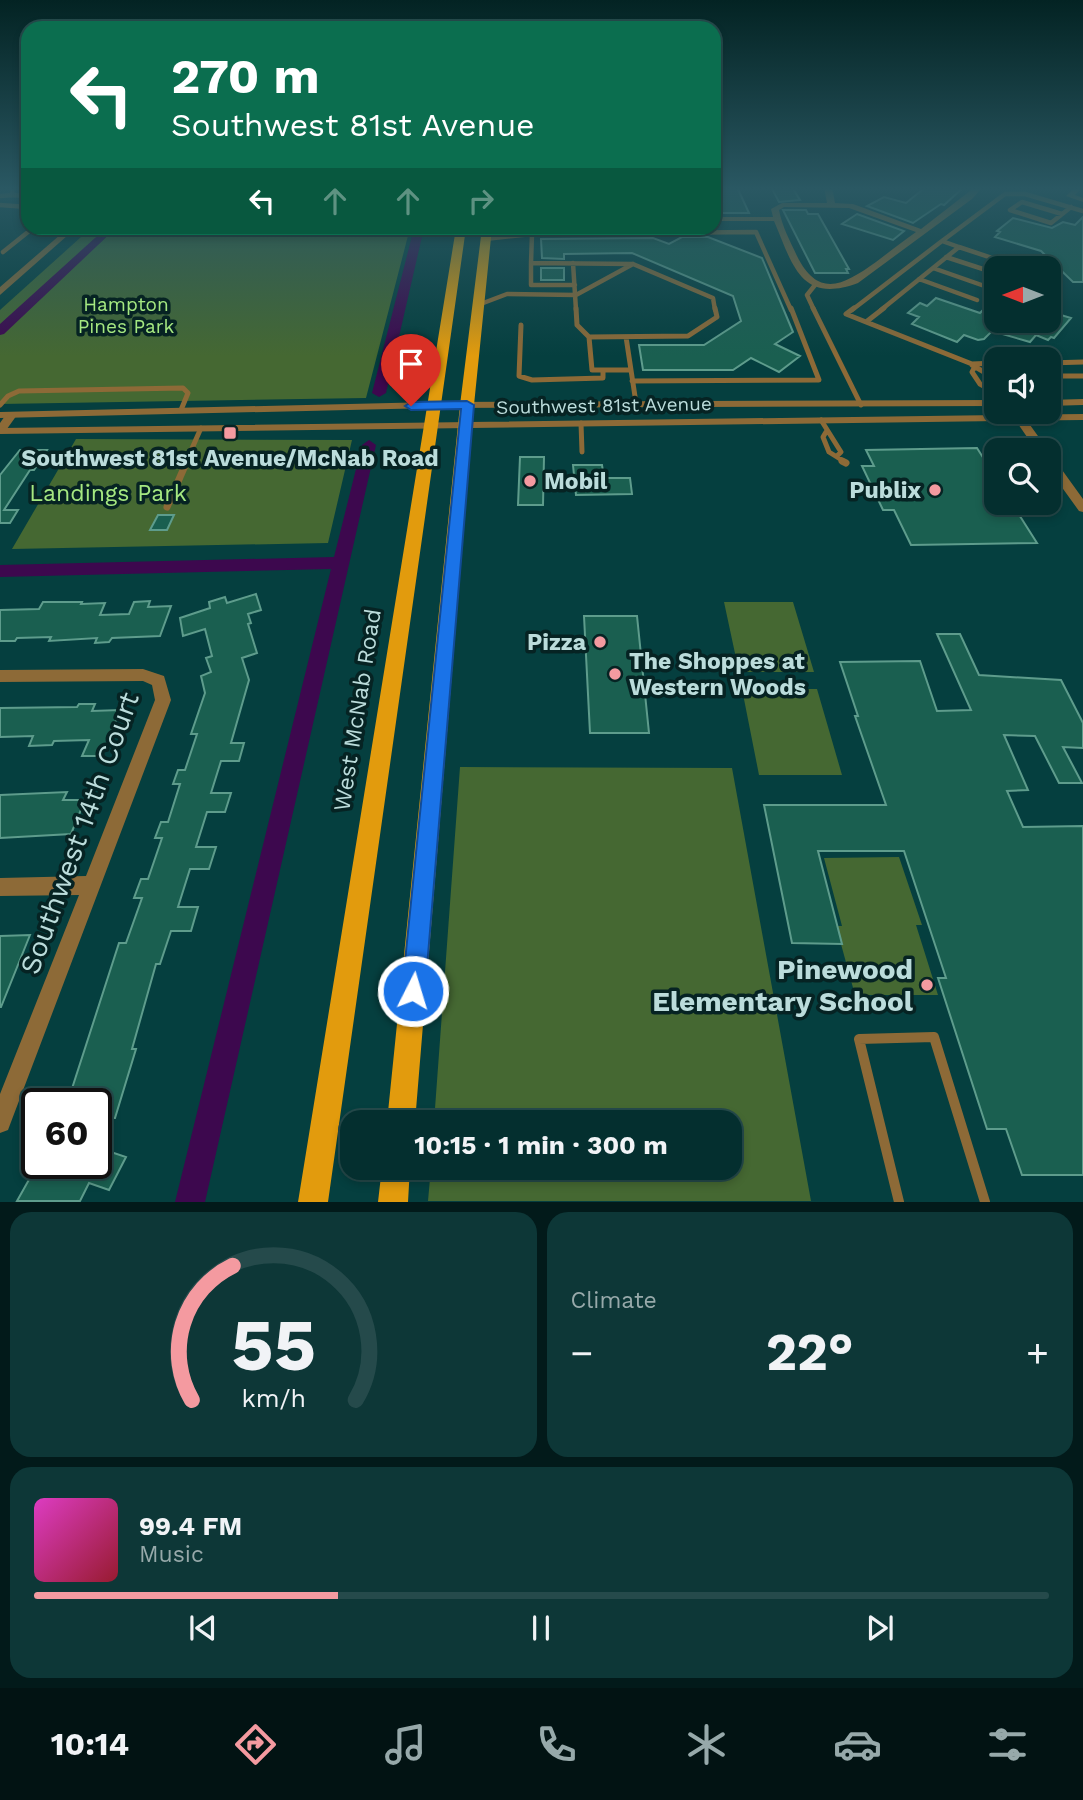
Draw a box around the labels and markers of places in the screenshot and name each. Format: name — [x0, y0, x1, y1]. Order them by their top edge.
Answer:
pin — [381, 334, 441, 406]
marker: Southwest 81st Avenue/McNab Road — [222, 425, 238, 441]
place label: Southwest 81st Avenue/McNab Road — [21, 445, 439, 472]
place label: Mobil — [544, 468, 608, 495]
marker: Mobil — [522, 473, 538, 489]
place label: Publix — [849, 477, 921, 504]
marker: Publix — [927, 482, 943, 498]
place label: Pizza — [527, 629, 587, 656]
marker: Pizza — [592, 634, 608, 650]
place label: The Shoppes at Western Woods — [629, 648, 806, 701]
marker: The Shoppes at Western Woods — [607, 666, 623, 682]
place label: Pinewood Elementary School — [652, 953, 914, 1018]
marker: Pinewood Elementary School — [919, 977, 935, 993]

